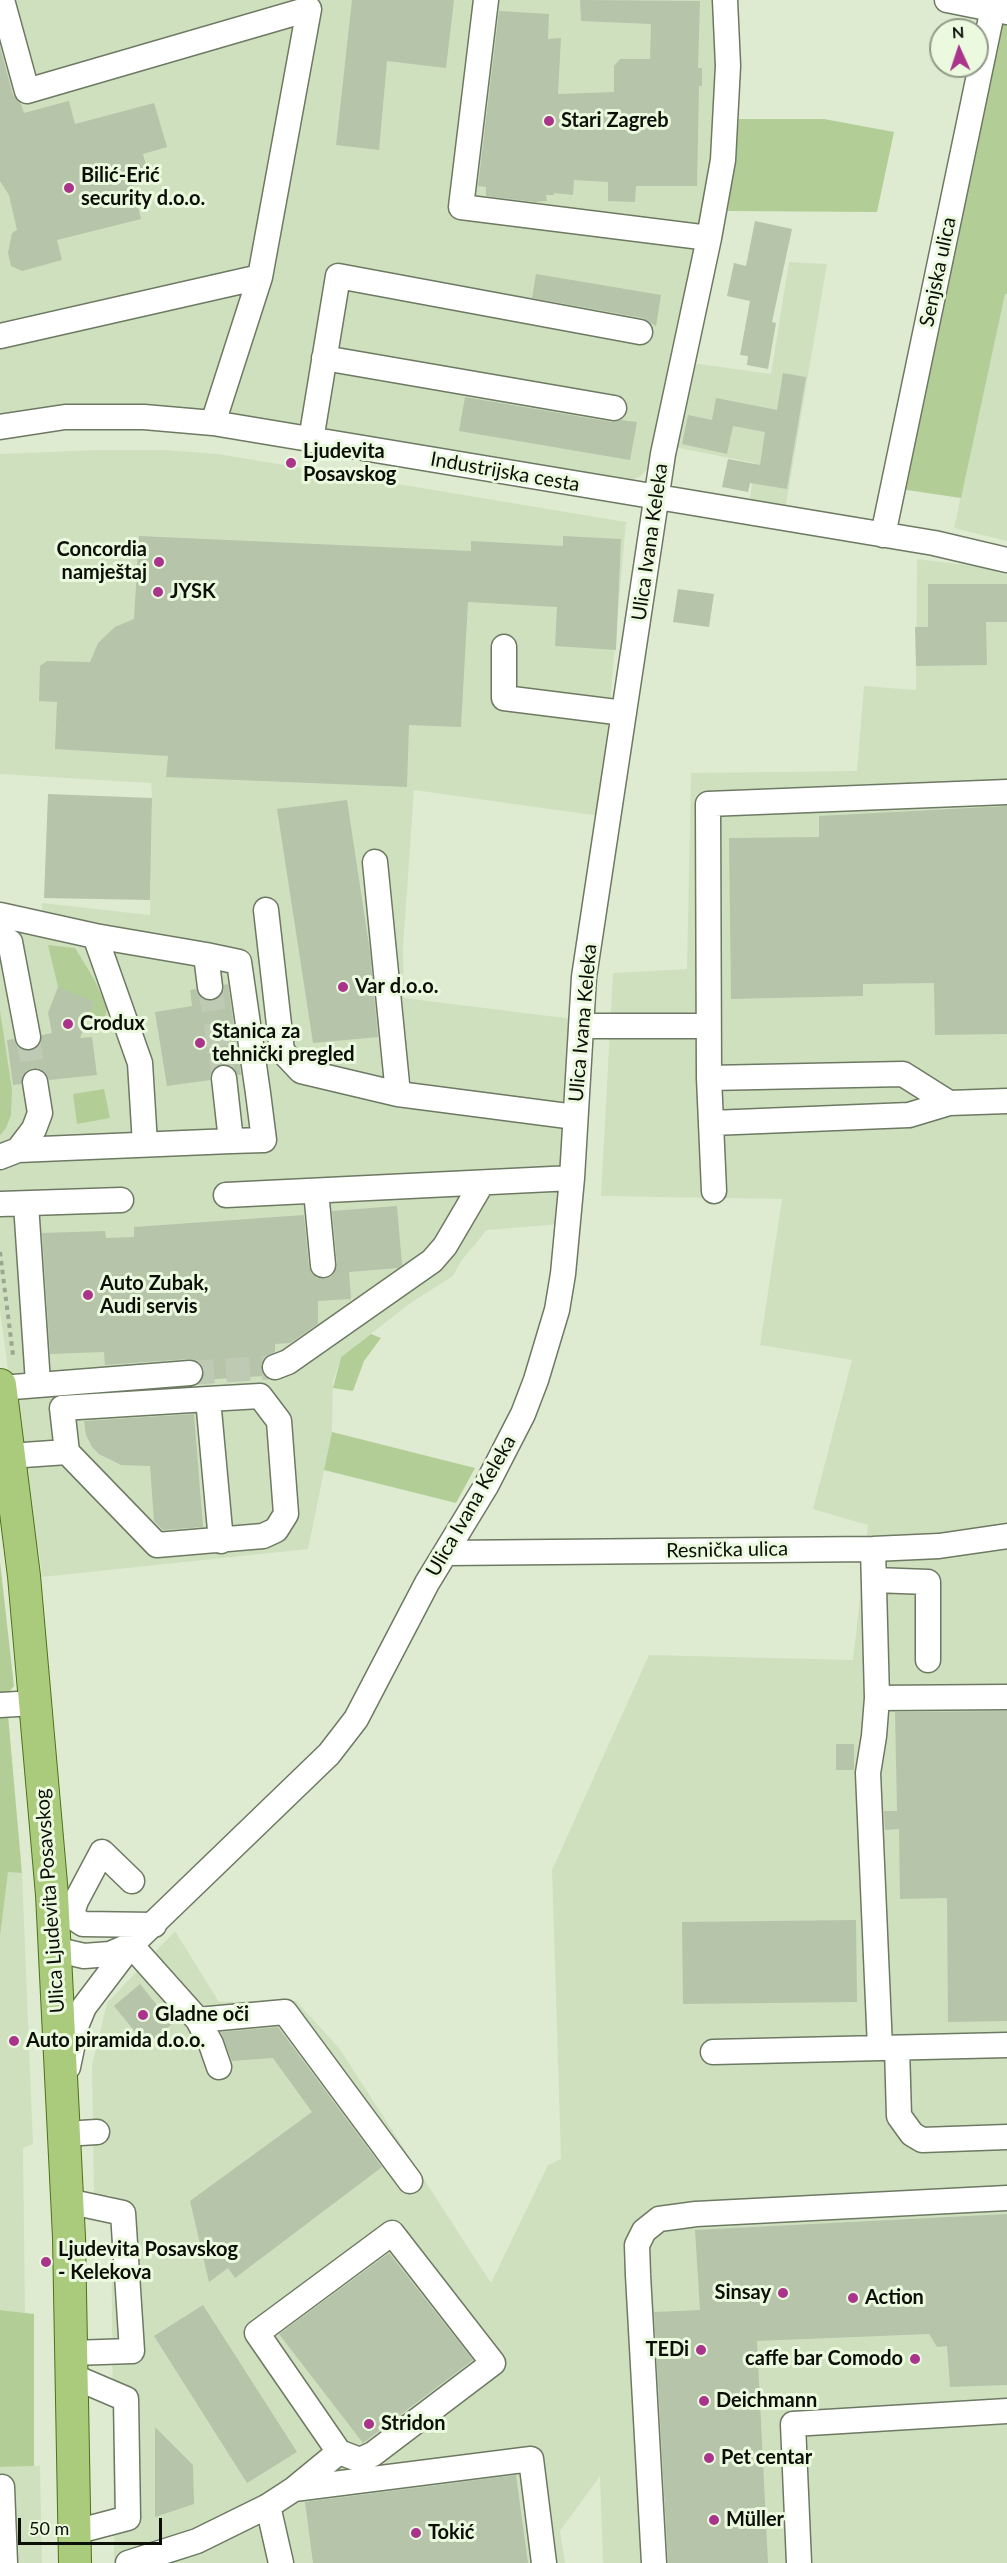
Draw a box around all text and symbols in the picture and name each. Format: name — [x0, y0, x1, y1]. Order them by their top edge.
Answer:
north arrow — [929, 18, 989, 78]
text: N — [951, 22, 965, 41]
place label: Stari Zagreb — [561, 109, 668, 133]
marker: Stari Zagreb — [542, 114, 556, 128]
place label: Bilić-Erić security d.o.o. — [81, 164, 205, 211]
marker: Bilić-Erić security d.o.o. — [62, 181, 76, 195]
street label: Senjska ulica — [915, 215, 961, 329]
place label: Ljudevita Posavskog — [303, 440, 396, 487]
street label: Industrijska cesta — [428, 447, 582, 497]
marker: Ljudevita Posavskog — [284, 456, 298, 470]
street label: Ulica Ivana Keleka — [627, 462, 673, 622]
place label: Concordia namještaj — [56, 538, 147, 585]
marker: Concordia namještaj — [152, 555, 166, 569]
place label: JYSK — [170, 580, 216, 604]
marker: JYSK — [151, 585, 165, 599]
street label: Ulica Ivana Keleka — [564, 943, 602, 1103]
place label: Var d.o.o. — [355, 975, 438, 999]
marker: Var d.o.o. — [336, 980, 350, 994]
place label: Crodux — [80, 1012, 145, 1036]
marker: Crodux — [61, 1017, 75, 1031]
place label: Stanica za tehnički pregled — [212, 1020, 355, 1067]
marker: Stanica za tehnički pregled — [193, 1036, 207, 1050]
place label: Auto Zubak, Audi servis — [100, 1272, 209, 1319]
marker: Auto Zubak, Audi servis — [81, 1288, 95, 1302]
street label: Ulica Ivana Keleka — [421, 1431, 521, 1581]
street label: Resnička ulica — [666, 1537, 788, 1563]
street label: Ulica Ljudevita Posavskog — [30, 1788, 70, 2014]
place label: Gladne oči — [155, 2003, 249, 2027]
marker: Gladne oči — [136, 2008, 150, 2022]
place label: Auto piramida d.o.o. — [26, 2029, 205, 2053]
marker: Auto piramida d.o.o. — [7, 2034, 21, 2048]
place label: Ljudevita Posavskog - Kelekova — [58, 2238, 238, 2285]
marker: Ljudevita Posavskog - Kelekova — [39, 2255, 53, 2269]
place label: Sinsay — [715, 2281, 771, 2305]
marker: Sinsay — [776, 2286, 790, 2300]
place label: Action — [865, 2286, 924, 2310]
marker: Action — [846, 2291, 860, 2305]
place label: TEDi — [645, 2338, 689, 2362]
marker: TEDi — [694, 2343, 708, 2357]
place label: caffe bar Comodo — [745, 2347, 903, 2371]
marker: caffe bar Comodo — [908, 2352, 922, 2366]
place label: Deichmann — [716, 2389, 817, 2413]
marker: Deichmann — [697, 2394, 711, 2408]
place label: Stridon — [381, 2412, 446, 2436]
marker: Stridon — [362, 2417, 376, 2431]
place label: Pet centar — [721, 2446, 812, 2470]
marker: Pet centar — [702, 2451, 716, 2465]
scale bar — [21, 2506, 165, 2544]
place label: Müller — [726, 2508, 784, 2532]
marker: Müller — [707, 2513, 721, 2527]
text: 50 m — [29, 2517, 69, 2539]
place label: Tokić — [428, 2521, 474, 2545]
marker: Tokić — [409, 2526, 423, 2540]

